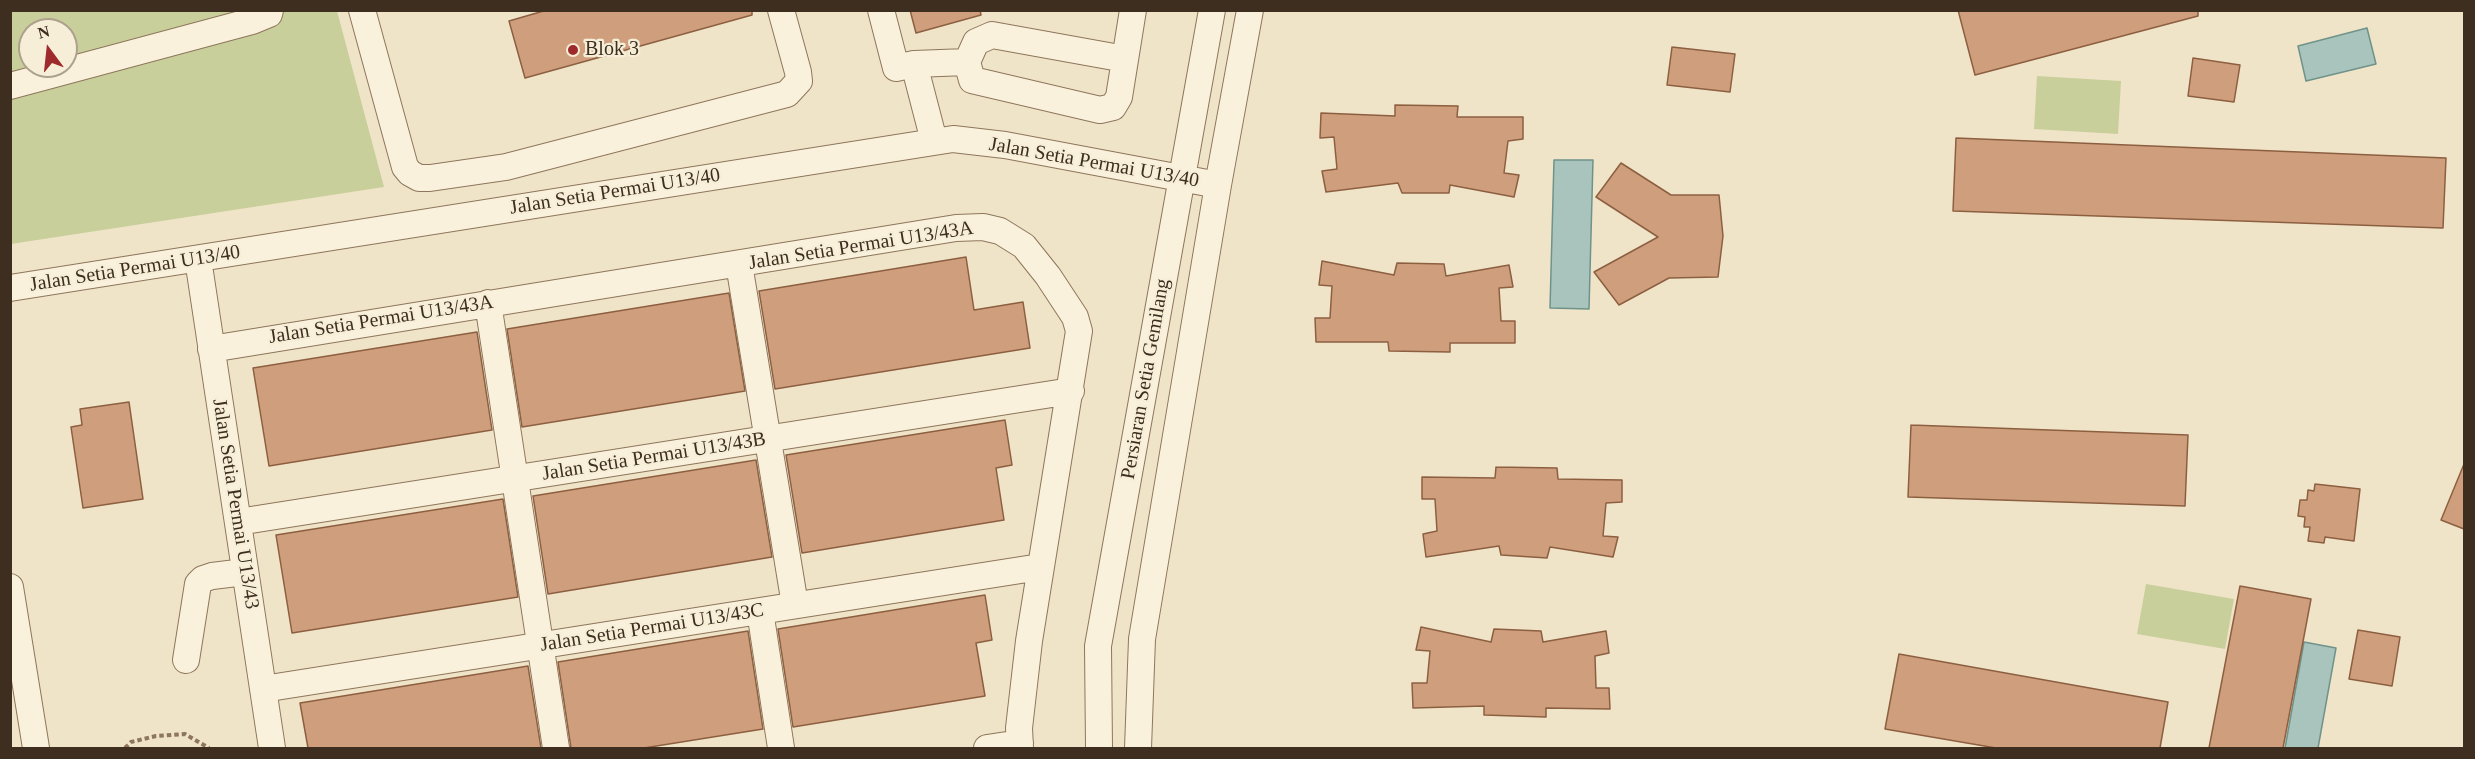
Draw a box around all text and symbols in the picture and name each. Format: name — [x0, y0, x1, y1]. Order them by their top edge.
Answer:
north arrow — [18, 18, 78, 78]
text: N — [36, 22, 52, 42]
place label: Blok 3 — [585, 38, 639, 62]
marker: Blok 3 — [566, 43, 580, 57]
street label: Jalan Setia Permai U13/40 — [987, 133, 1201, 193]
street label: Jalan Setia Permai U13/40 — [508, 164, 722, 220]
street label: Jalan Setia Permai U13/43A — [747, 216, 975, 276]
street label: Jalan Setia Permai U13/40 — [28, 241, 242, 297]
street label: Persiaran Setia Gemilang — [1117, 277, 1175, 481]
street label: Jalan Setia Permai U13/43A — [267, 290, 495, 350]
street label: Jalan Setia Permai U13/43 — [207, 397, 263, 611]
street label: Jalan Setia Permai U13/43B — [540, 427, 768, 487]
street label: Jalan Setia Permai U13/43C — [538, 598, 766, 658]

